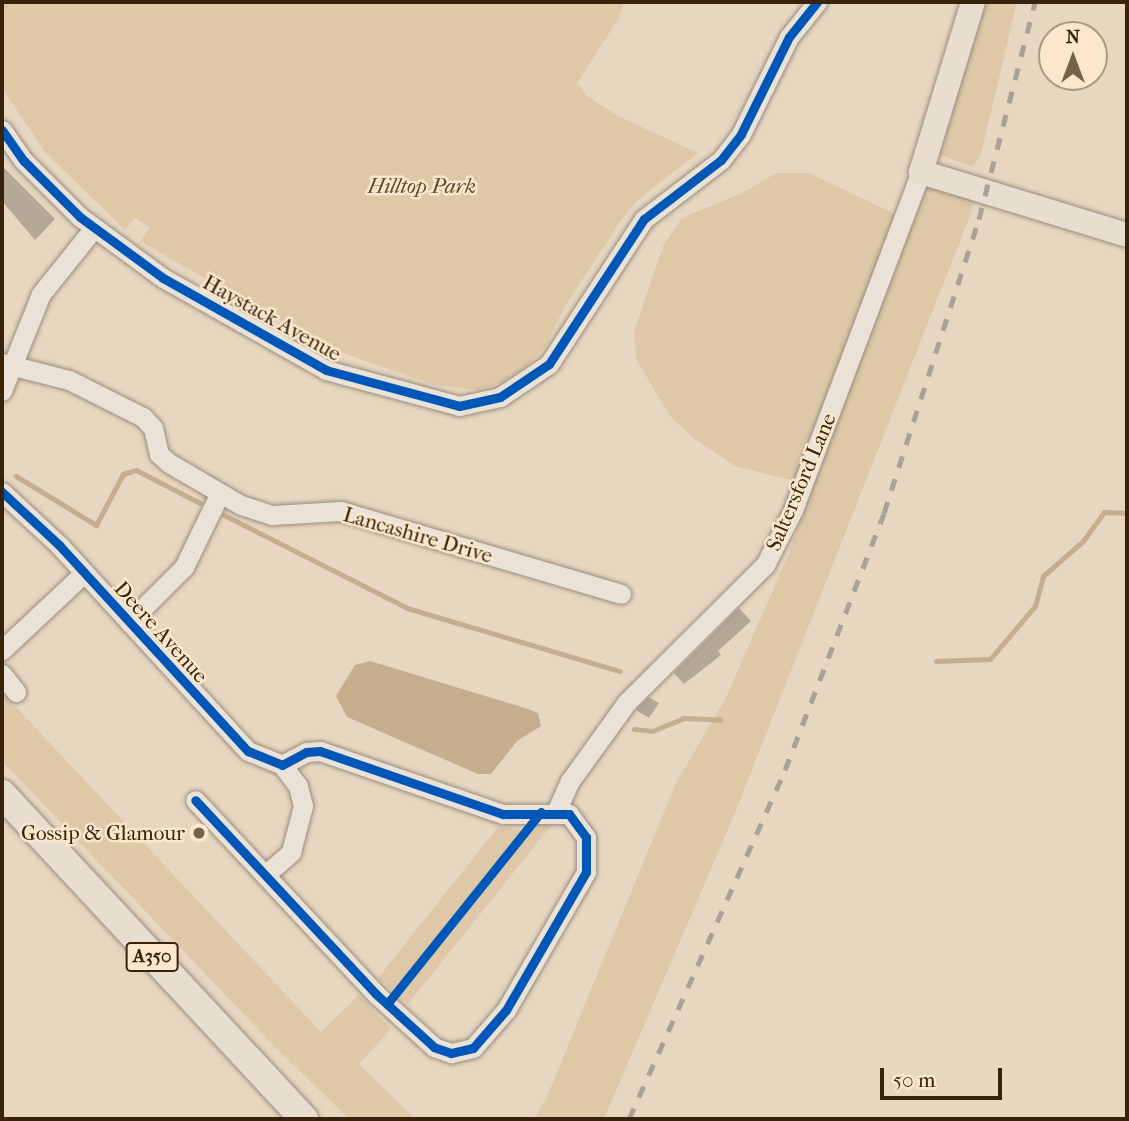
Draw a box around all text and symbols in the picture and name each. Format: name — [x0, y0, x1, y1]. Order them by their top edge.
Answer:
north arrow — [1038, 21, 1108, 91]
text: N — [1066, 26, 1080, 48]
park label: Hilltop Park — [368, 173, 476, 199]
street label: Haystack Avenue — [198, 270, 346, 366]
street label: Saltersford Lane — [761, 409, 841, 555]
street label: Lancashire Drive — [340, 502, 496, 568]
street label: Deere Avenue — [109, 576, 213, 688]
place label: Gossip & Glamour — [21, 820, 185, 846]
marker: Gossip & Glamour — [191, 825, 207, 841]
road number: A350 — [124, 942, 180, 973]
scale bar — [884, 1054, 1006, 1098]
text: 50 m — [893, 1068, 936, 1092]

